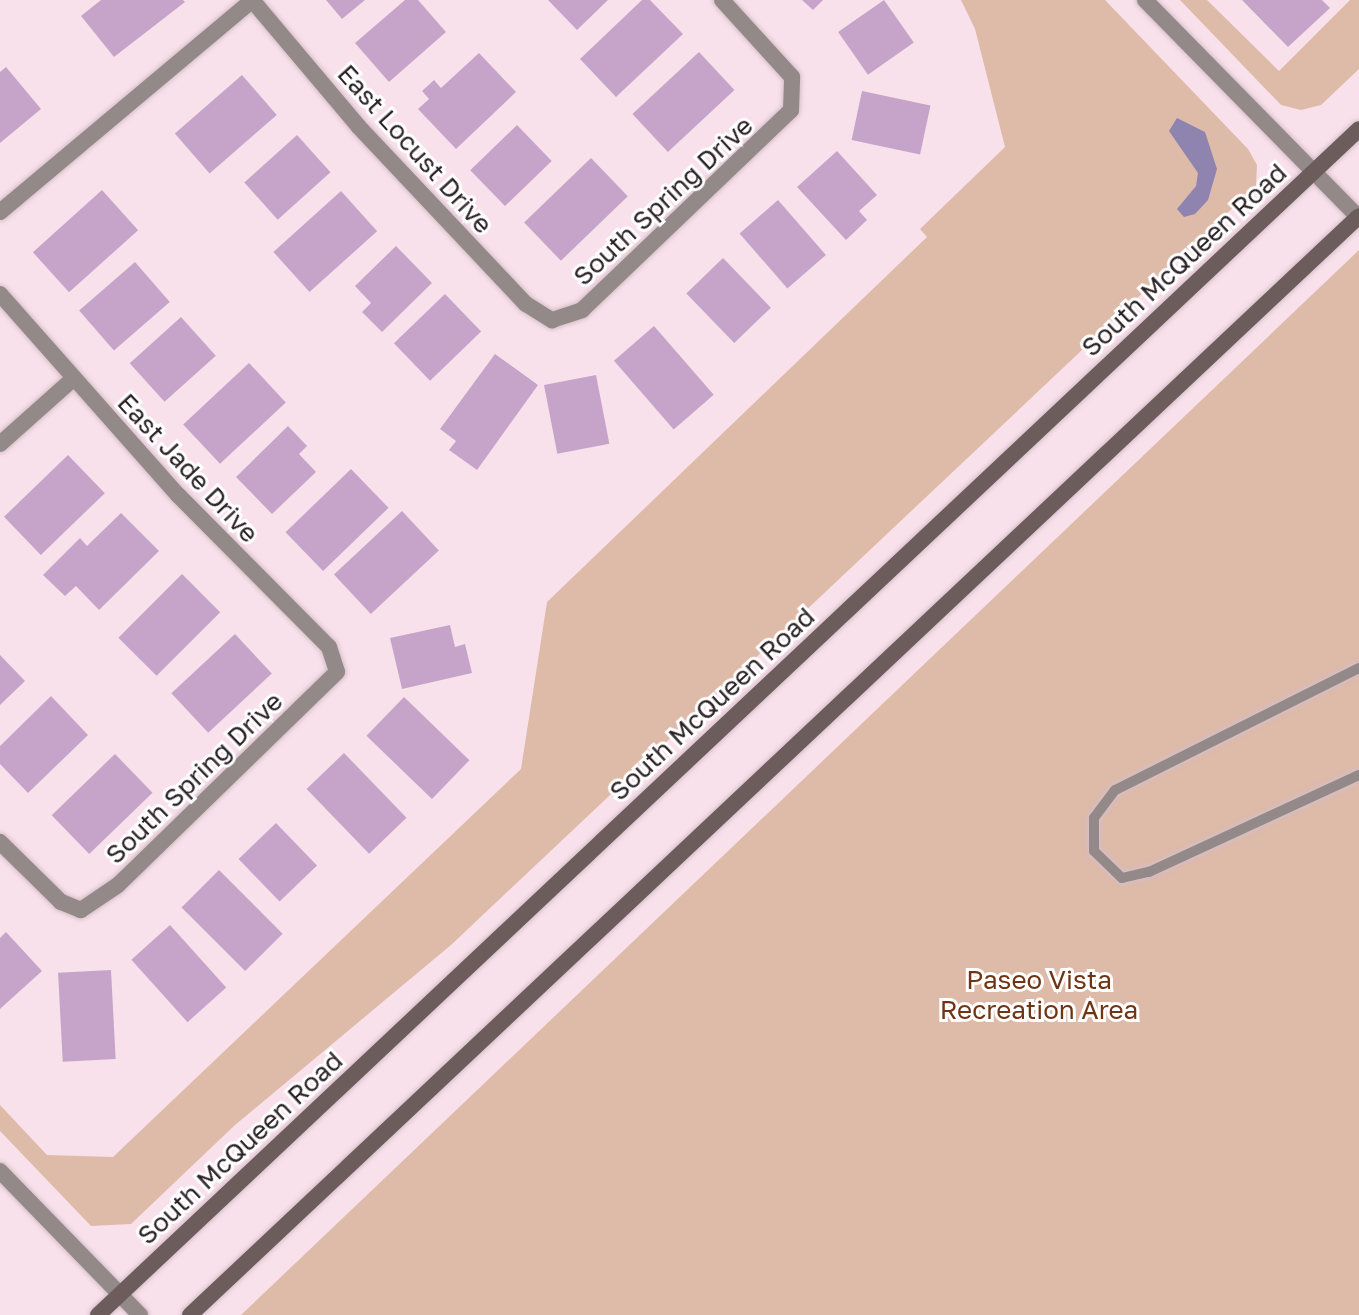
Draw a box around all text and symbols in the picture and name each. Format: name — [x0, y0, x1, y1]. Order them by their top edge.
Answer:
street label: East Locust Drive — [331, 58, 499, 240]
street label: South Spring Drive — [567, 110, 759, 292]
street label: South McQueen Road — [1075, 157, 1293, 363]
street label: East Jade Drive — [111, 387, 265, 549]
street label: South McQueen Road — [603, 601, 821, 807]
street label: South Spring Drive — [99, 686, 289, 870]
park label: Paseo Vista Recreation Area — [940, 964, 1138, 1026]
street label: South McQueen Road — [131, 1045, 349, 1251]

